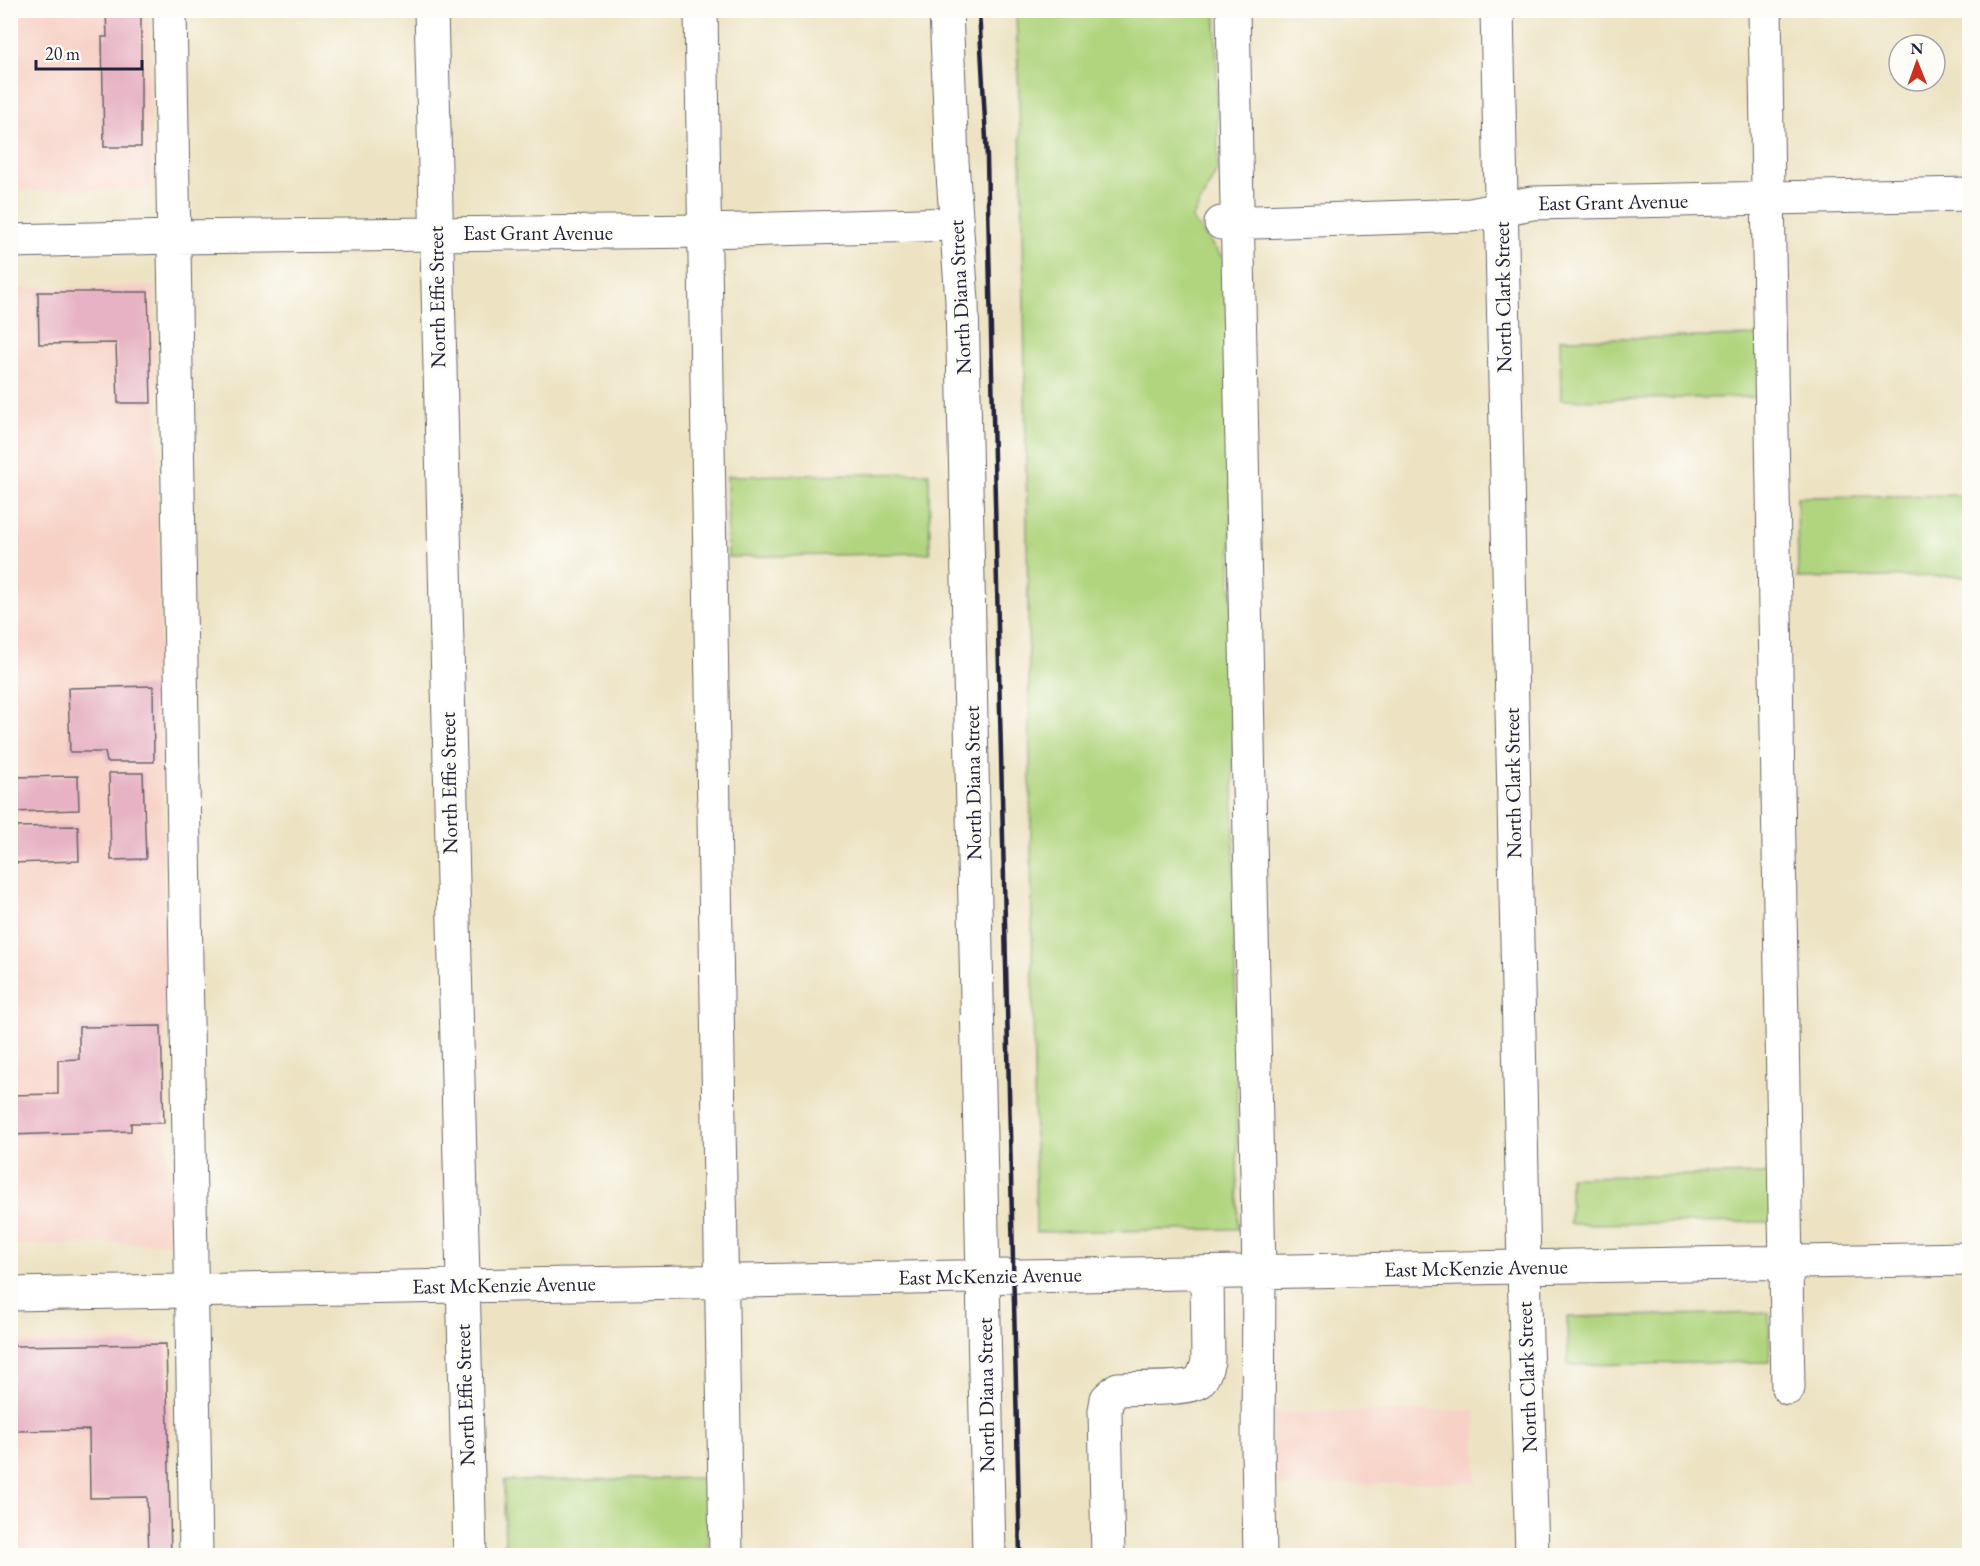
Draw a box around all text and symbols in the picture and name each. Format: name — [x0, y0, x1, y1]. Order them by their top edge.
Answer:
scale bar — [36, 33, 142, 71]
north arrow — [1887, 33, 1947, 93]
text: N — [1910, 38, 1923, 59]
text: 20 m — [45, 42, 80, 65]
street label: East Grant Avenue — [1538, 187, 1688, 216]
street label: East Grant Avenue — [463, 219, 613, 246]
street label: North Diana Street — [942, 219, 977, 375]
street label: North Clark Street — [1488, 221, 1517, 373]
street label: North Effie Street — [422, 225, 451, 368]
street label: North Diana Street — [958, 705, 987, 861]
street label: North Clark Street — [1498, 707, 1527, 859]
street label: North Effie Street — [434, 711, 463, 854]
street label: East McKenzie Avenue — [1384, 1252, 1568, 1283]
street label: East McKenzie Avenue — [898, 1260, 1082, 1291]
street label: East McKenzie Avenue — [412, 1269, 596, 1300]
street label: North Clark Street — [1510, 1301, 1543, 1453]
street label: North Diana Street — [971, 1317, 1000, 1473]
street label: North Effie Street — [449, 1323, 480, 1467]

